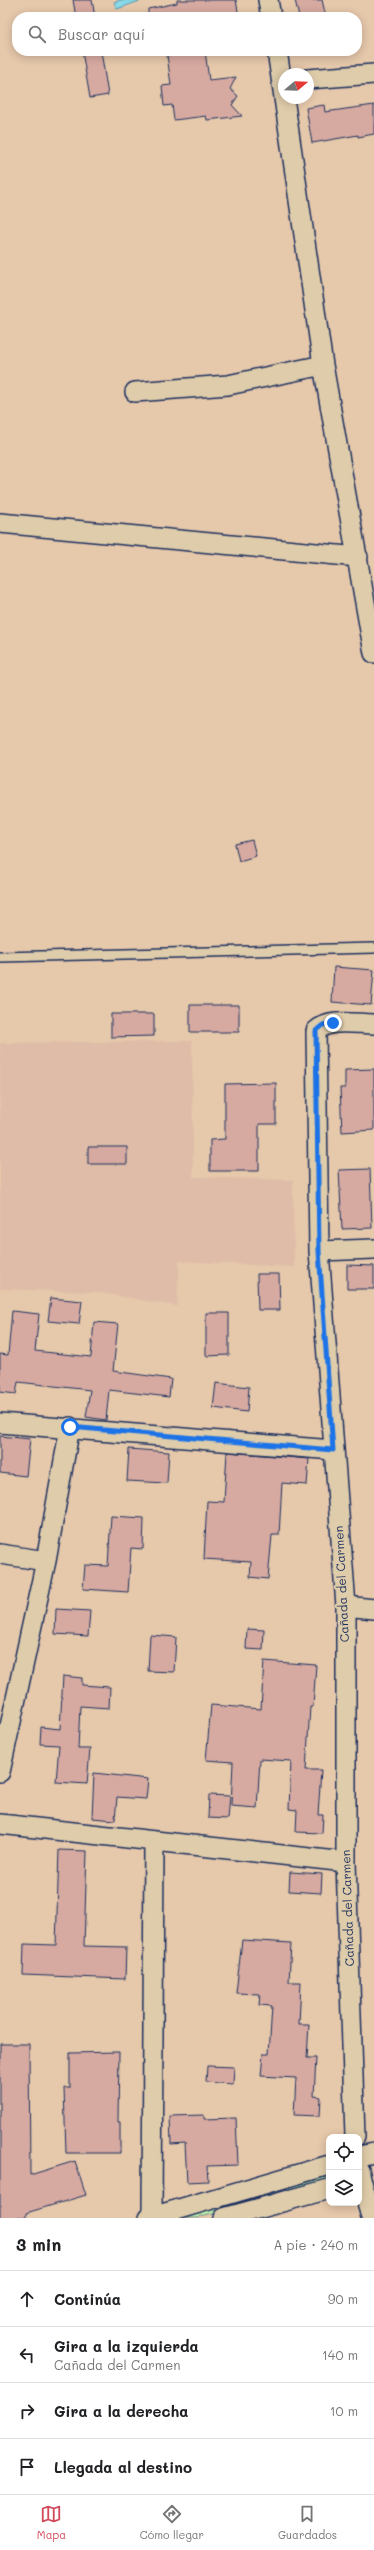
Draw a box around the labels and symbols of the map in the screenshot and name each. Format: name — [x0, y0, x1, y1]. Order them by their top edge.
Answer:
north arrow — [278, 68, 314, 104]
route end — [324, 1014, 342, 1032]
route start — [61, 1418, 79, 1436]
street label: Cañada del Carmen — [330, 1525, 352, 1643]
street label: Cañada del Carmen — [337, 1849, 357, 1967]

